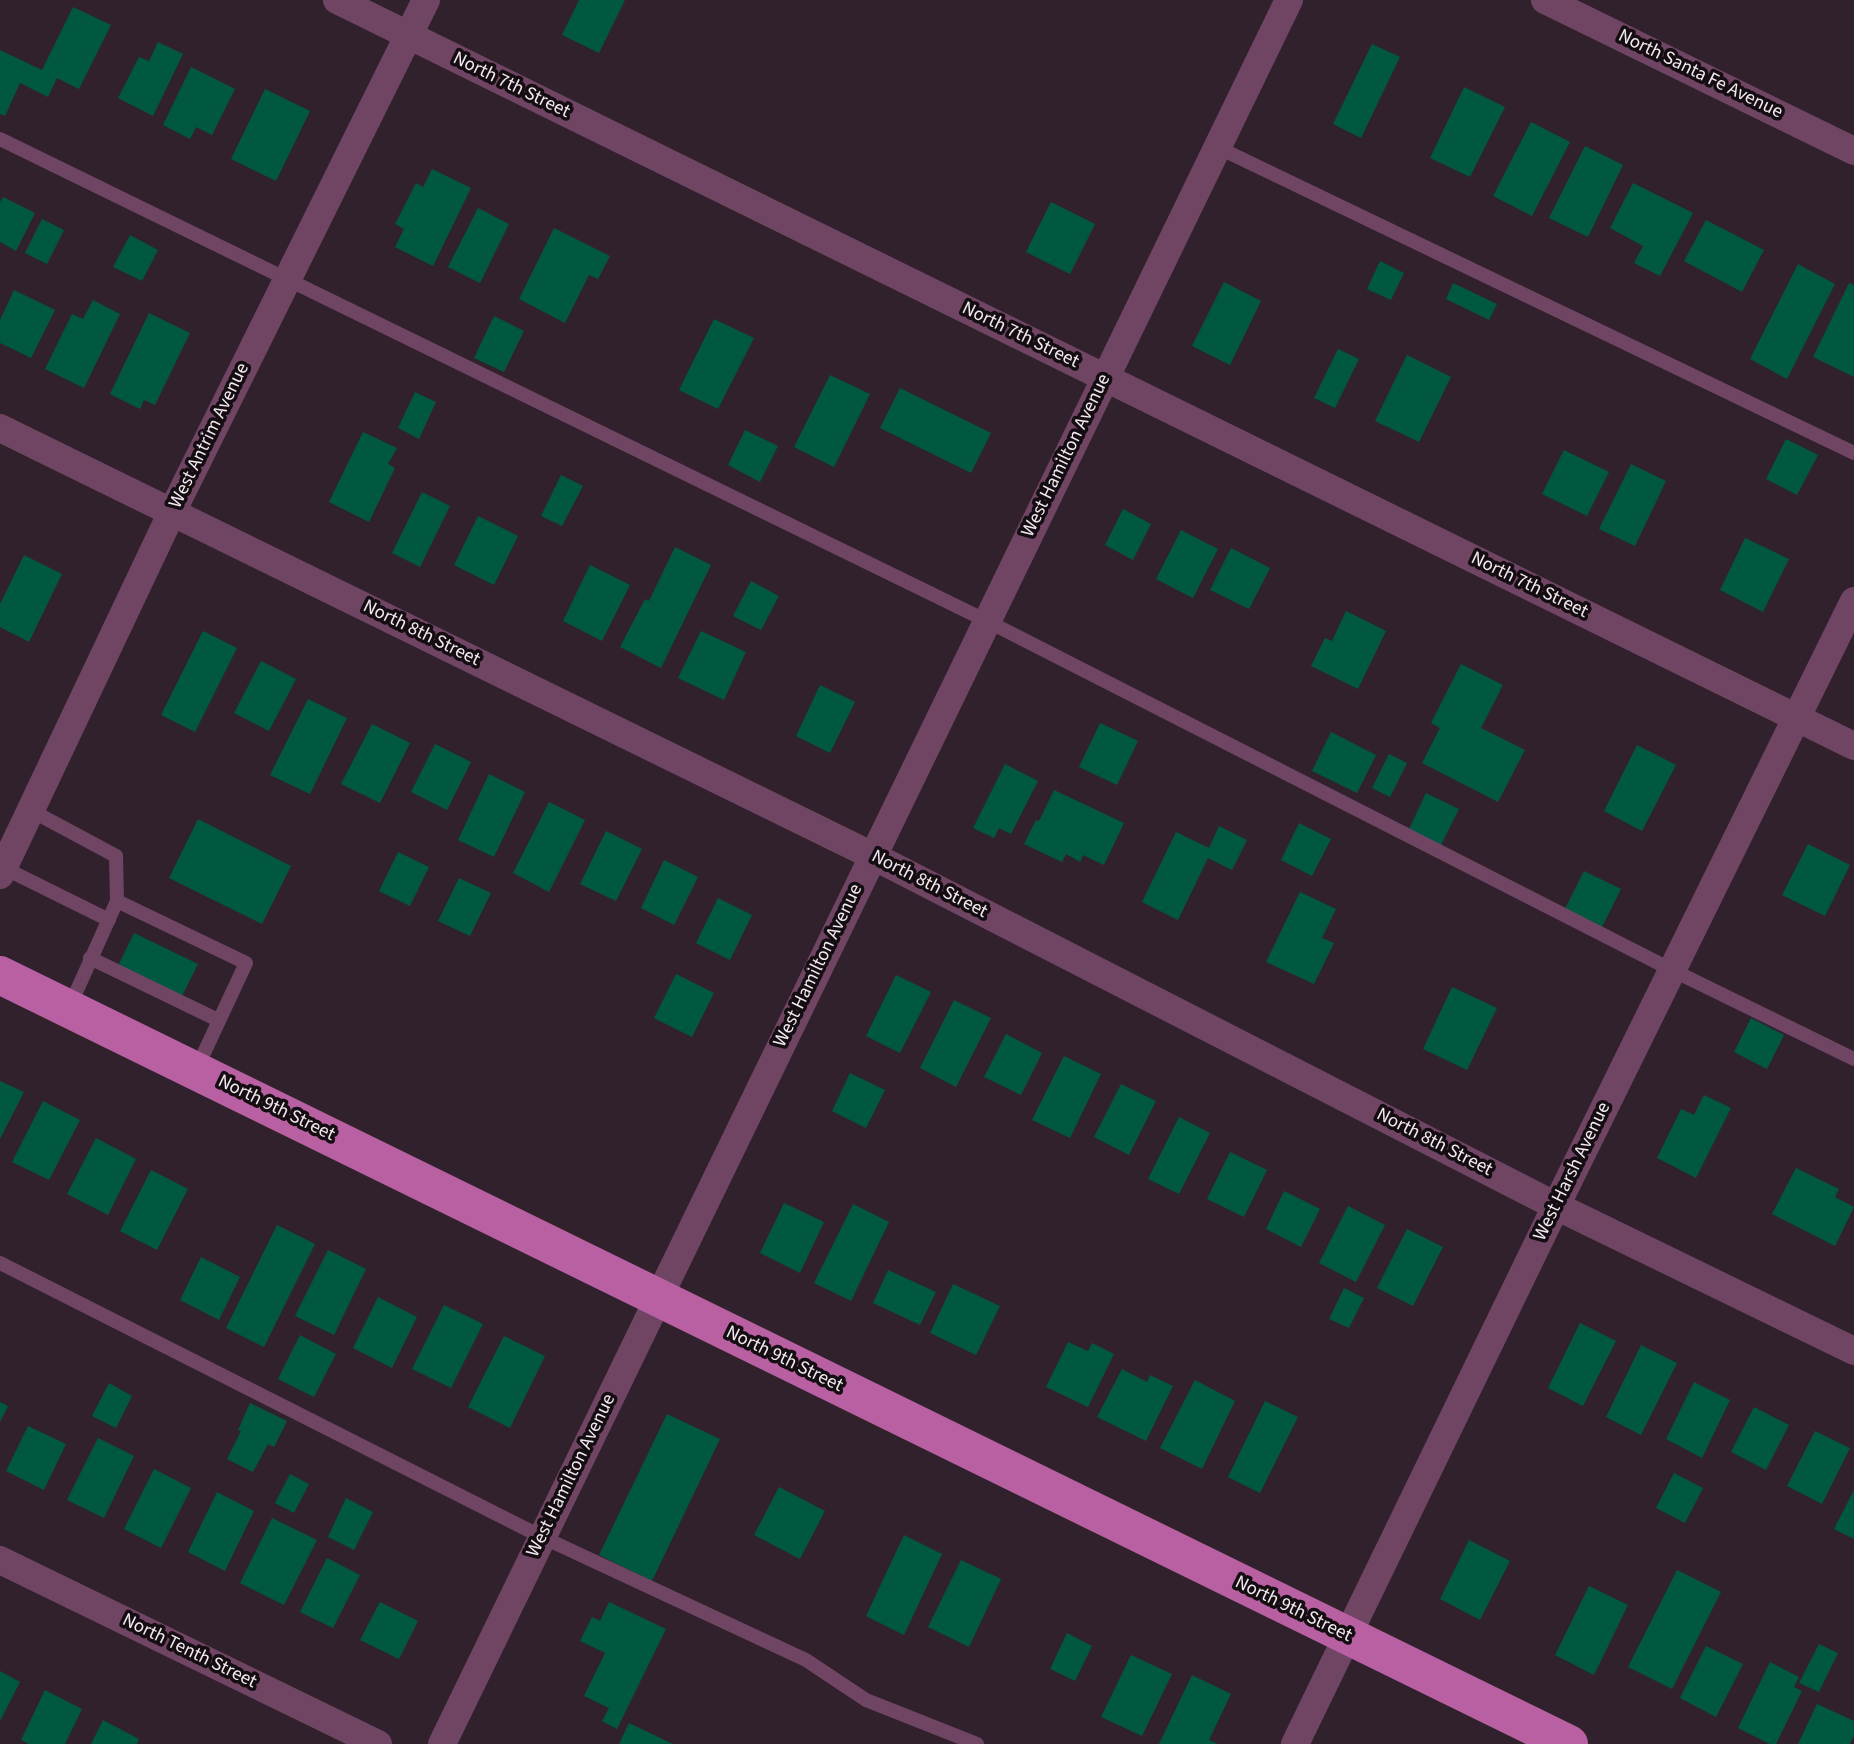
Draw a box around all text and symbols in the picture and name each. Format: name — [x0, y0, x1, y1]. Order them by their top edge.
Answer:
street label: North Santa Fe Avenue — [1614, 25, 1786, 125]
street label: North 7th Street — [449, 48, 573, 124]
street label: North 7th Street — [958, 298, 1082, 374]
street label: West Antrim Avenue — [165, 360, 255, 512]
street label: West Hamilton Avenue — [1018, 371, 1116, 541]
street label: North 7th Street — [1467, 548, 1591, 624]
street label: North 8th Street — [359, 596, 483, 672]
street label: North 8th Street — [867, 846, 991, 924]
street label: West Hamilton Avenue — [770, 881, 868, 1051]
street label: North 9th Street — [214, 1071, 338, 1147]
street label: West Harsh Avenue — [1530, 1099, 1616, 1245]
street label: North 8th Street — [1372, 1104, 1496, 1182]
street label: North 9th Street — [722, 1322, 846, 1398]
street label: West Hamilton Avenue — [523, 1391, 621, 1561]
street label: North 9th Street — [1231, 1572, 1355, 1648]
street label: North Tenth Street — [118, 1610, 260, 1694]

